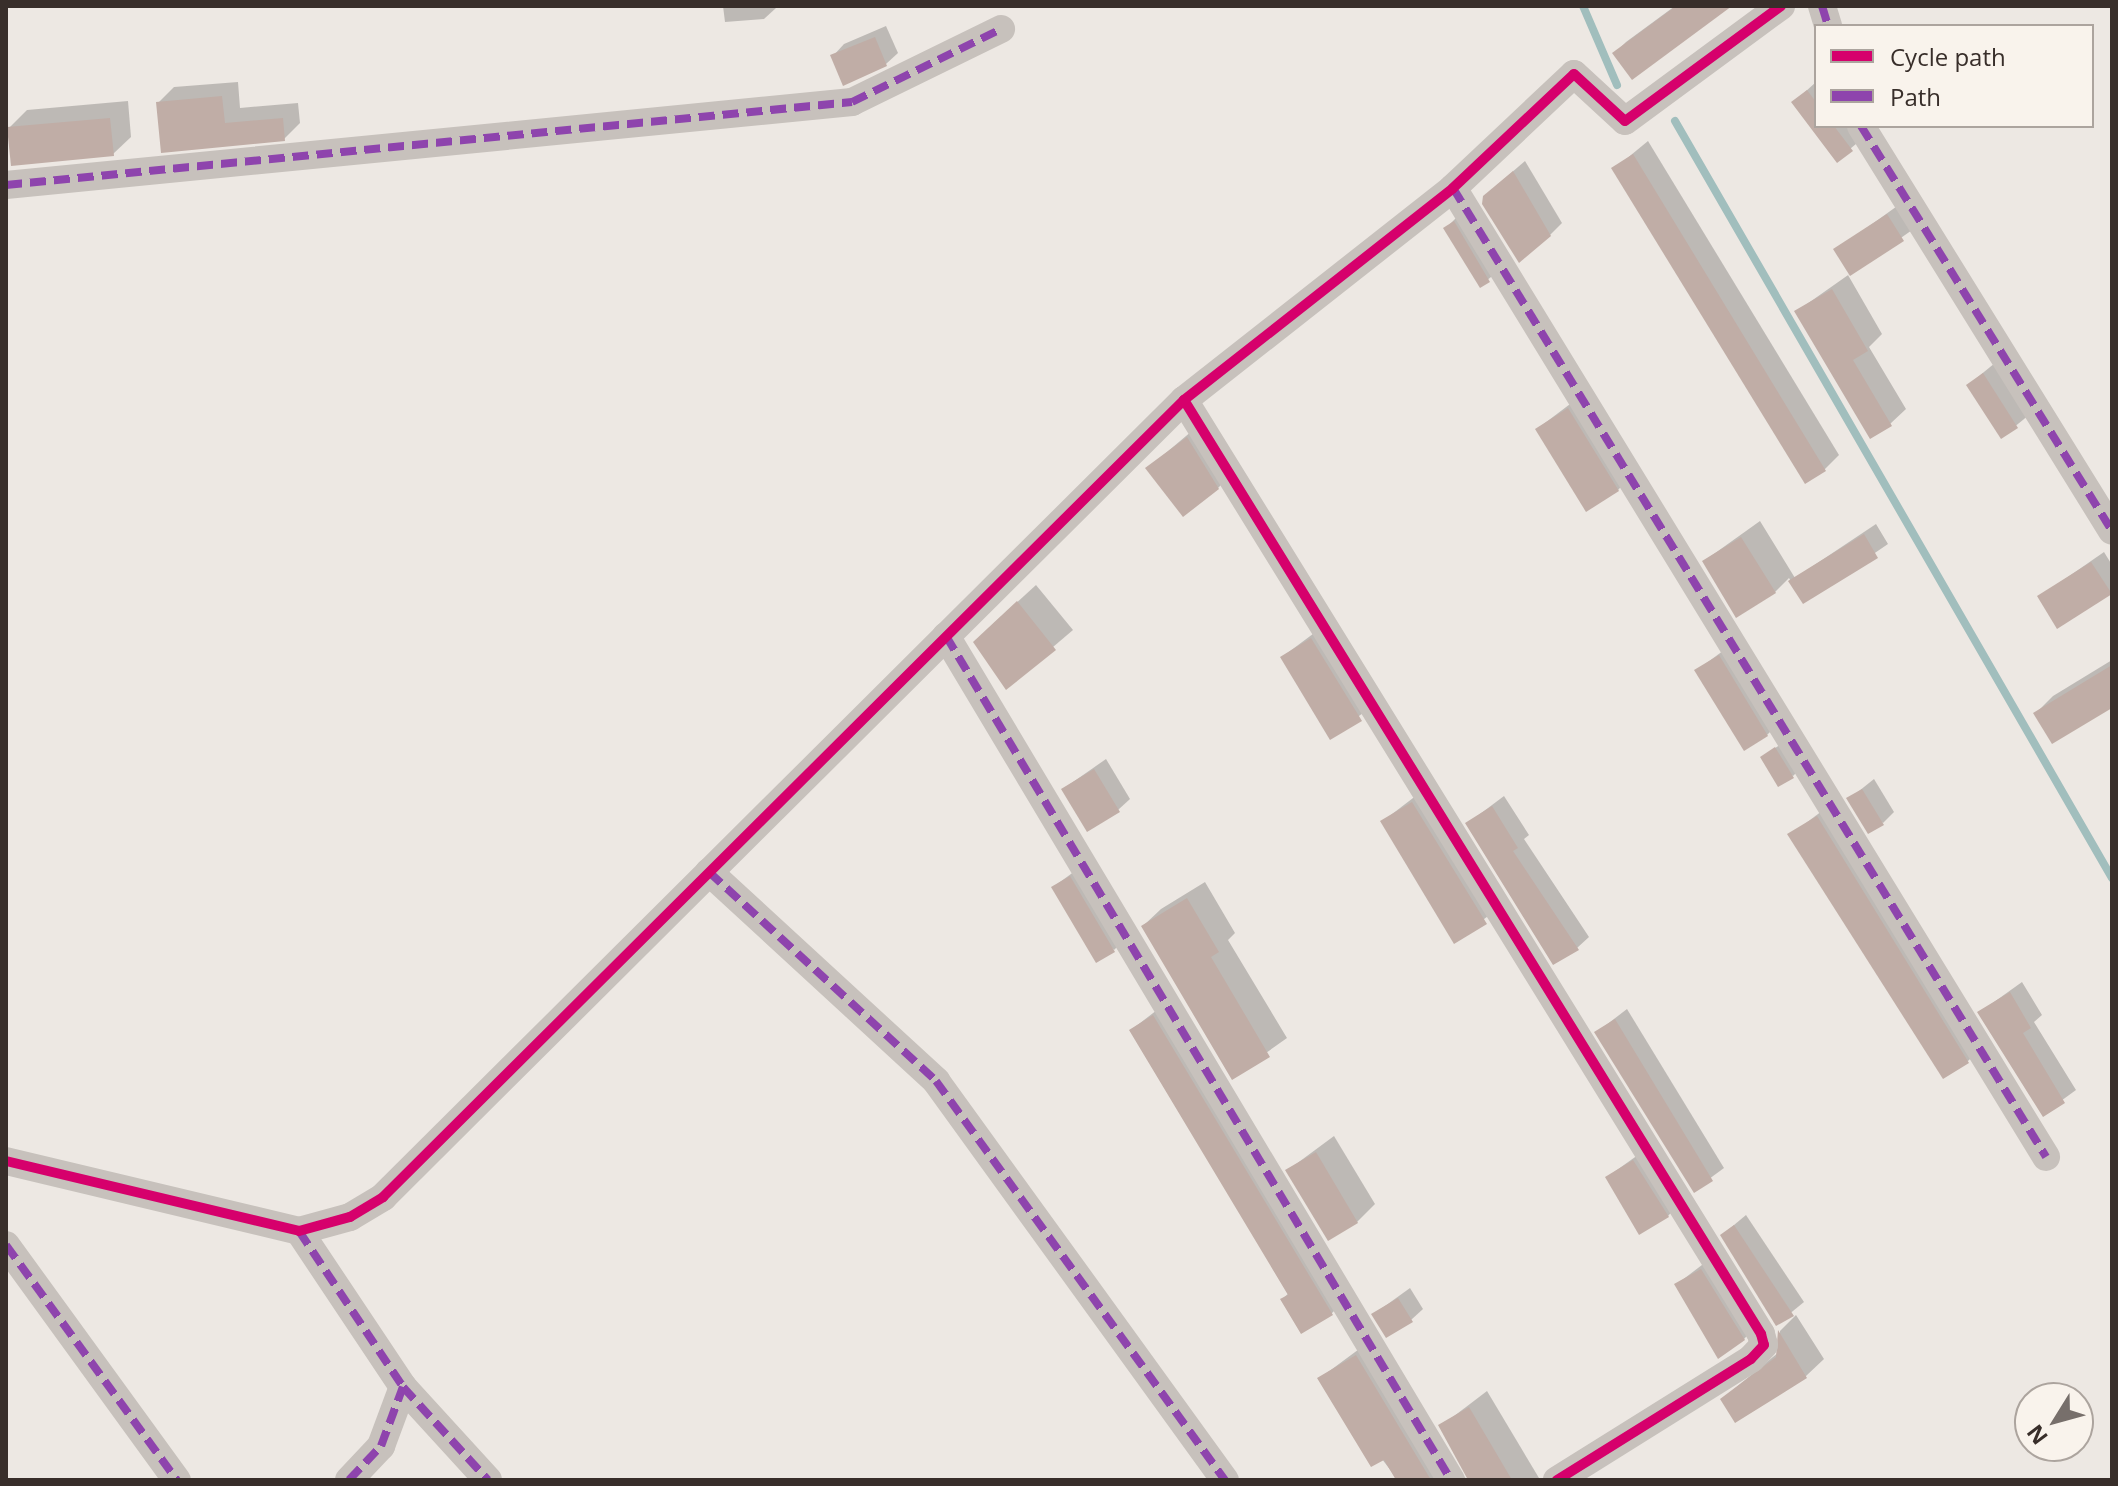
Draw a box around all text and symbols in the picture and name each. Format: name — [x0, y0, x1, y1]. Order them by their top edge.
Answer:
legend — [1814, 24, 2094, 128]
text: Cycle path — [1890, 40, 2006, 73]
text: Path — [1890, 80, 1941, 113]
north arrow — [2014, 1382, 2094, 1462]
text: N — [2019, 1419, 2054, 1451]

